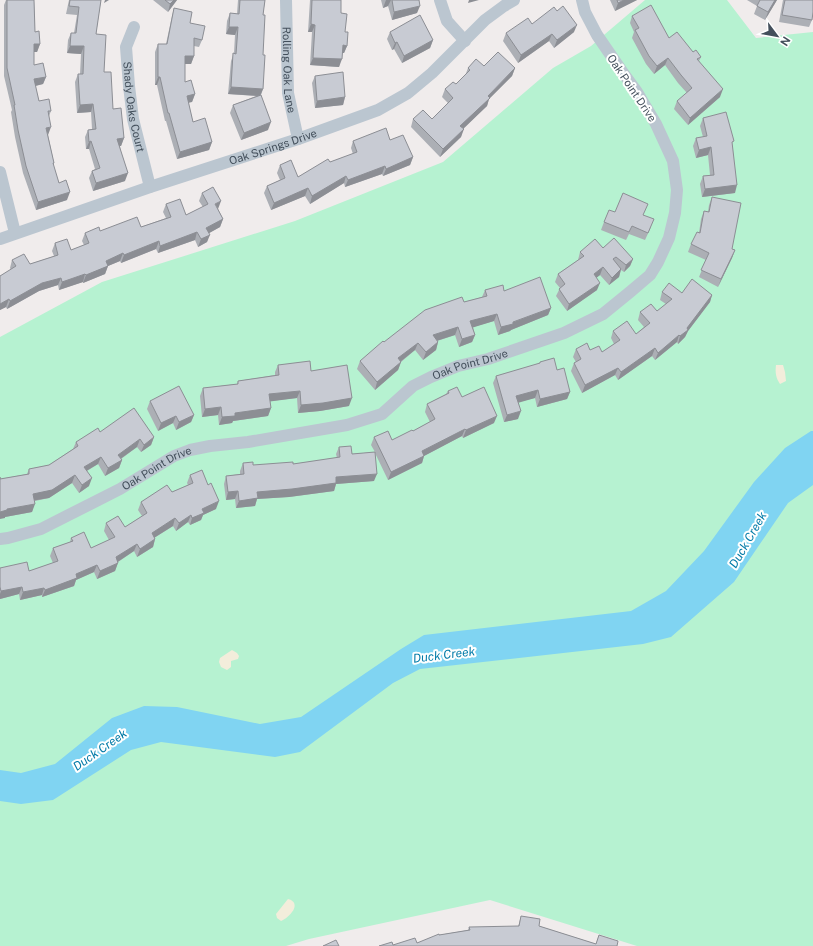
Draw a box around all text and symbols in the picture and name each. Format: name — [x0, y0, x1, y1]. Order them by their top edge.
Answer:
north arrow — [757, 16, 797, 56]
street label: Rolling Oak Lane — [281, 27, 298, 114]
text: N — [778, 34, 793, 48]
street label: Oak Point Drive — [605, 52, 659, 124]
street label: Shady Oaks Court — [121, 61, 147, 153]
street label: Oak Springs Drive — [228, 127, 318, 167]
street label: Oak Point Drive — [431, 347, 509, 382]
street label: Oak Point Drive — [119, 444, 193, 493]
water label: Duck Creek — [726, 509, 770, 571]
water label: Duck Creek — [412, 644, 476, 666]
water label: Duck Creek — [70, 726, 130, 774]

